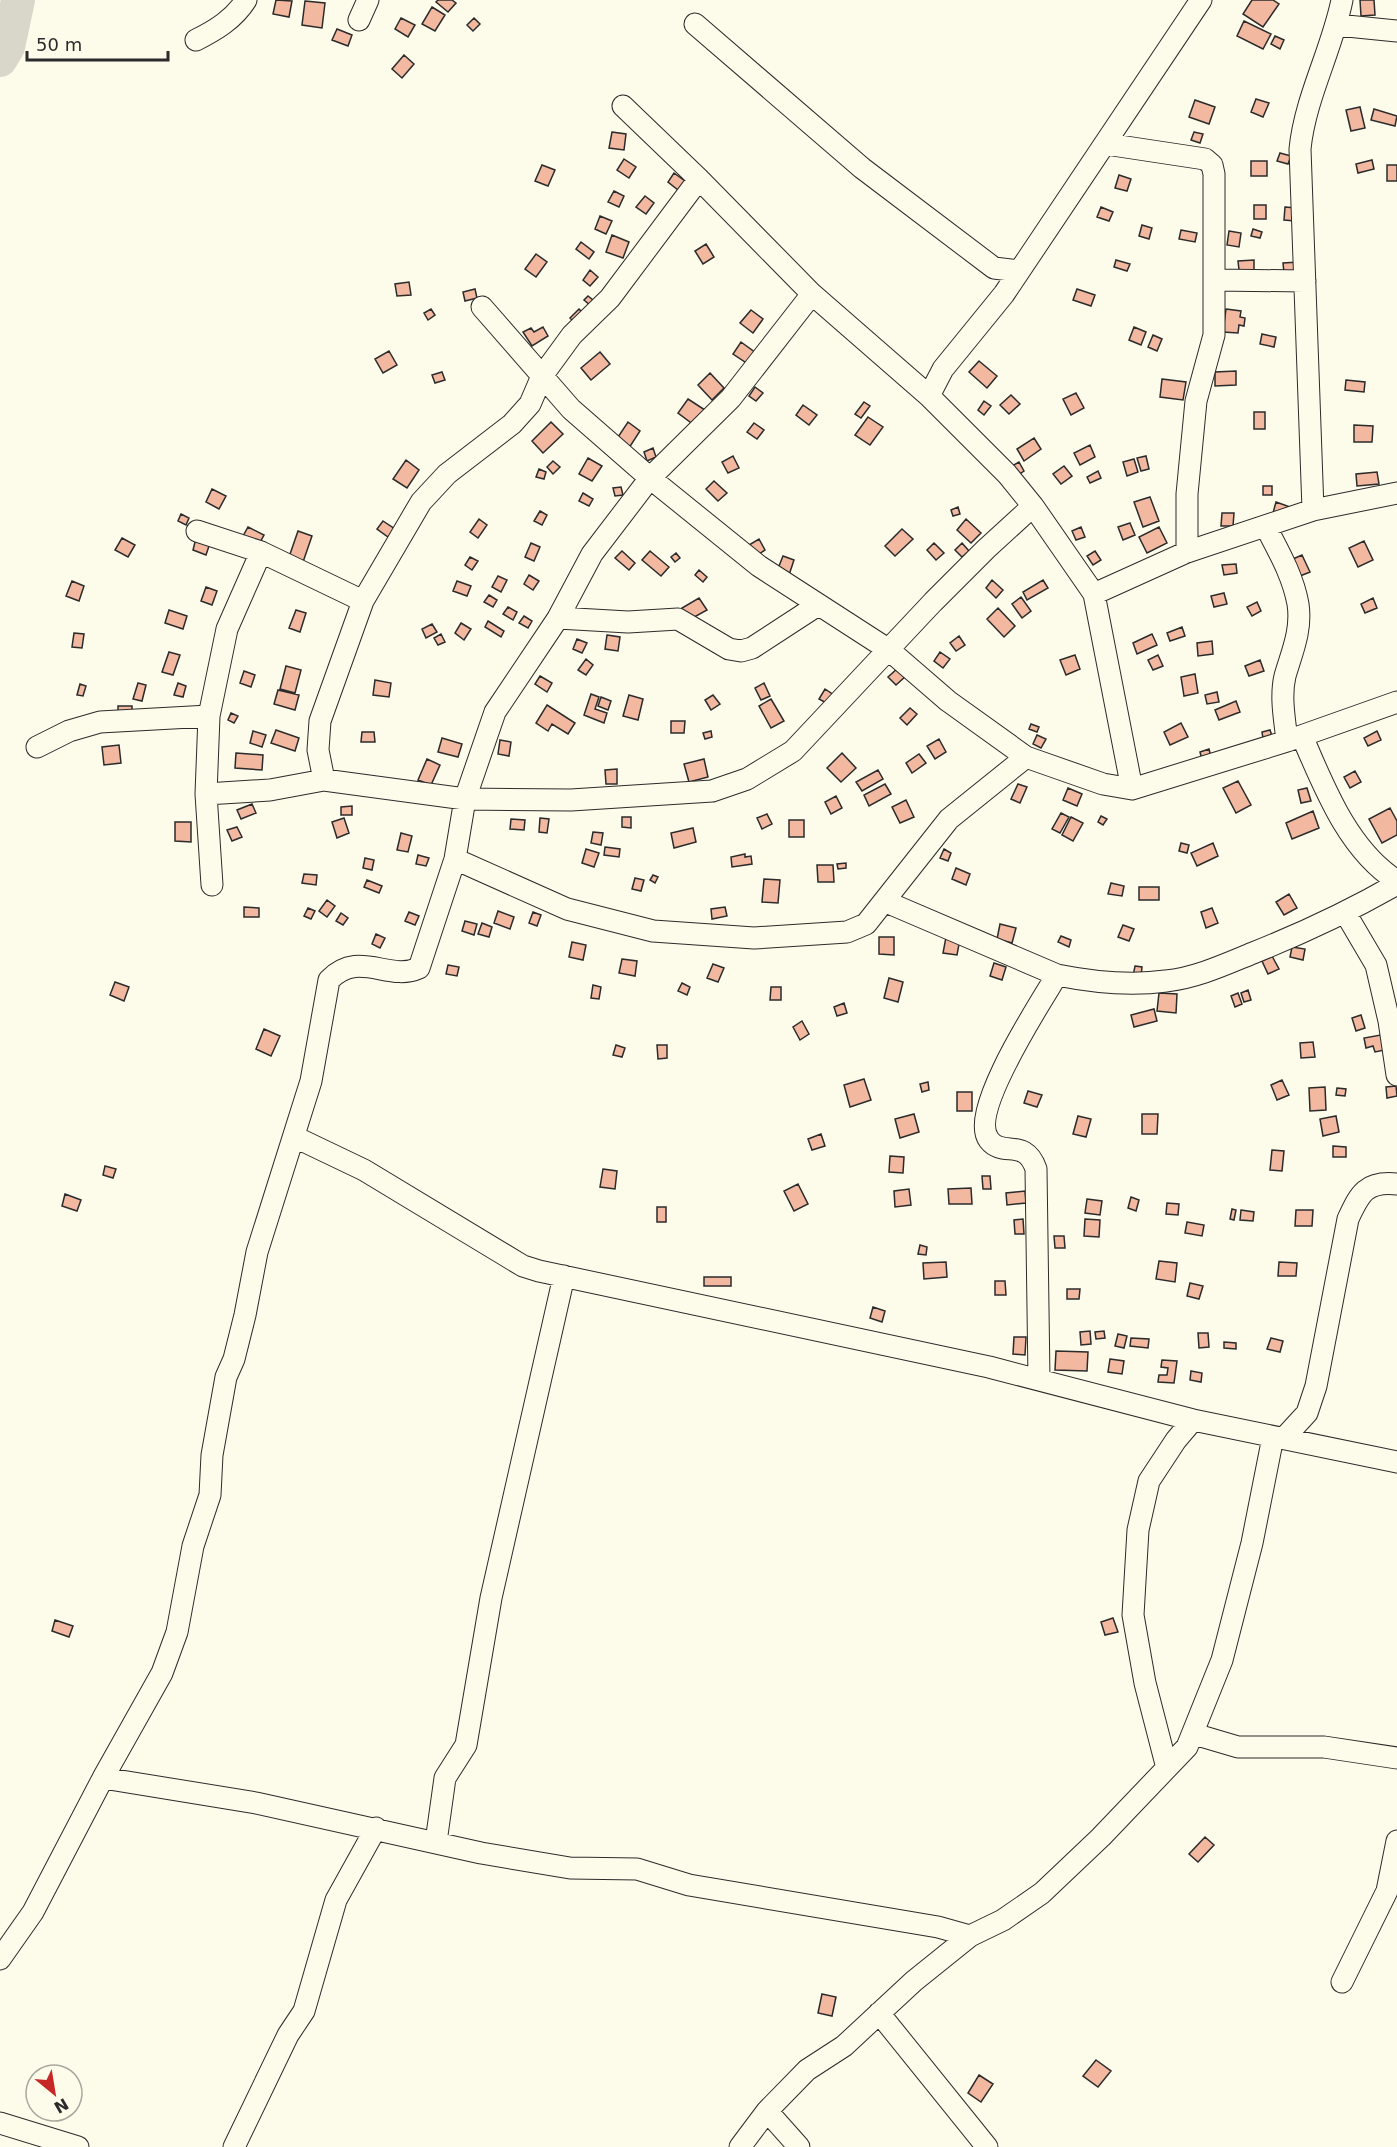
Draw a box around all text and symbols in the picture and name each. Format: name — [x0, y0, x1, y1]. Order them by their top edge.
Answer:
scale bar — [27, 24, 168, 62]
text: 50 m — [36, 34, 82, 55]
north arrow — [24, 2063, 84, 2123]
text: N — [51, 2094, 72, 2117]

